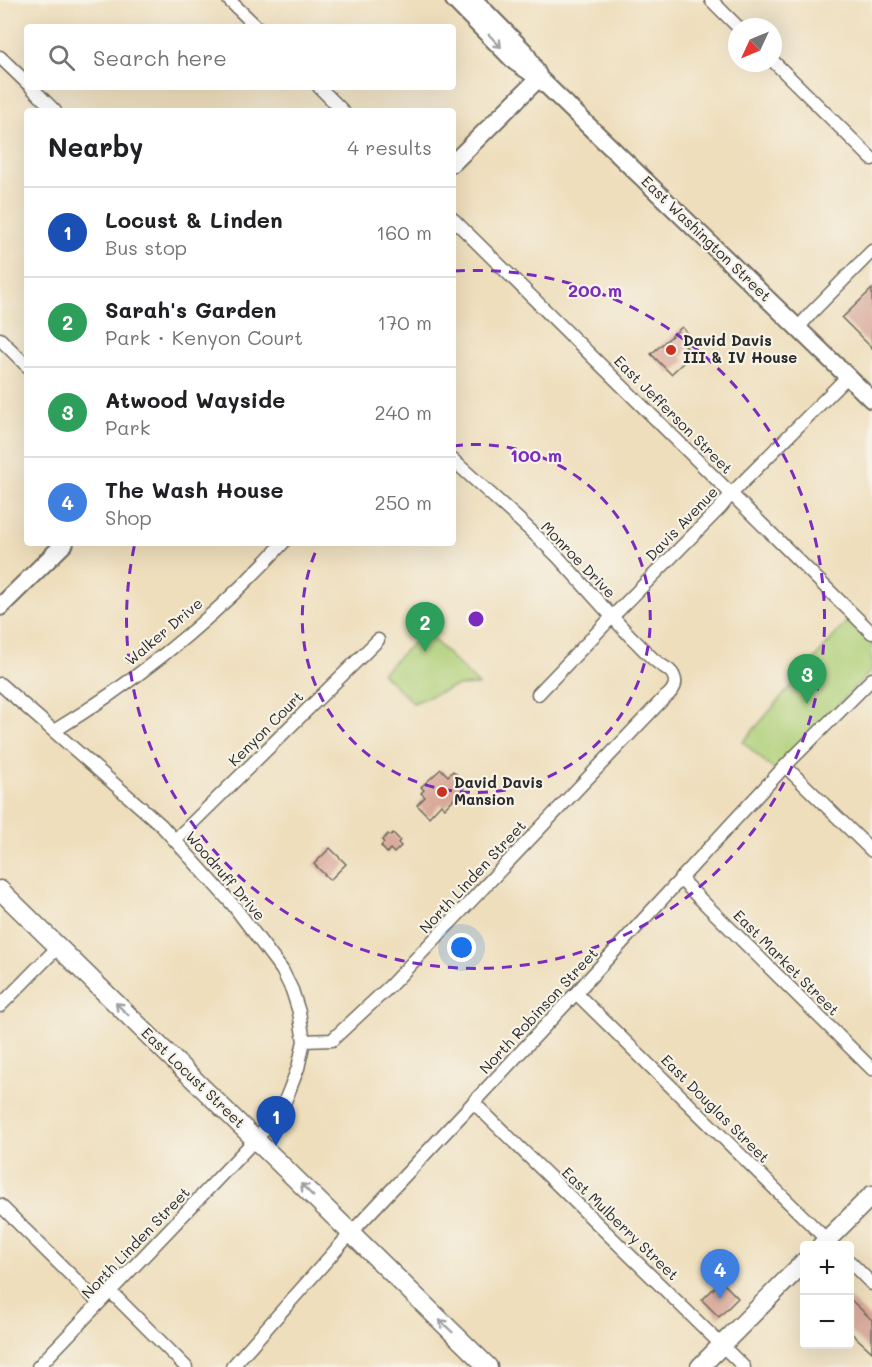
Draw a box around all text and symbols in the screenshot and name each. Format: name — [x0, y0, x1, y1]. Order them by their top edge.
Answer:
north arrow — [728, 18, 782, 72]
search box — [24, 24, 456, 90]
one-way arrow — [488, 34, 502, 49]
icon: search — [45, 41, 78, 74]
text: Search here — [93, 43, 227, 72]
text: Nearby — [48, 130, 143, 164]
text: 4 results — [347, 134, 432, 160]
street label: East Washington Street — [638, 171, 776, 306]
text: Locust & Linden — [105, 205, 283, 234]
text: 1 — [63, 219, 72, 245]
text: 160 m — [376, 219, 432, 245]
text: Bus stop — [105, 234, 187, 260]
text: 200 m — [568, 278, 622, 302]
text: Sarah's Garden — [105, 295, 277, 324]
text: 2 — [62, 309, 73, 335]
text: 170 m — [377, 309, 432, 335]
text: Park · Kenyon Court — [105, 324, 303, 350]
place label: David Davis III & IV House — [683, 330, 797, 367]
marker: David Davis III & IV House — [664, 343, 678, 357]
street label: East Jefferson Street — [610, 351, 737, 478]
text: Atwood Wayside — [105, 385, 285, 414]
text: 3 — [62, 399, 74, 425]
text: 240 m — [374, 399, 432, 425]
text: Park — [105, 414, 150, 440]
text: 100 m — [510, 443, 562, 467]
text: The Wash House — [105, 475, 284, 504]
street label: Davis Avenue — [641, 482, 722, 565]
text: 4 — [61, 489, 74, 515]
text: 250 m — [375, 489, 432, 515]
text: Shop — [105, 504, 152, 530]
street label: Monroe Drive — [537, 517, 620, 602]
street label: Walker Drive — [120, 593, 206, 670]
pin: 2 — [406, 602, 444, 652]
centre of rings — [466, 609, 486, 629]
pin: 3 — [788, 654, 826, 704]
street label: Kenyon Court — [223, 686, 307, 770]
place label: David Davis Mansion — [454, 772, 543, 809]
marker: David Davis Mansion — [435, 785, 449, 799]
street label: North Linden Street — [415, 815, 530, 937]
street label: Woodruff Drive — [181, 826, 270, 924]
street label: East Market Street — [729, 905, 844, 1020]
your location — [447, 933, 476, 962]
street label: North Robinson Street — [475, 943, 602, 1078]
one-way arrow — [115, 1002, 130, 1017]
street label: East Locust Street — [138, 1023, 250, 1132]
street label: East Douglas Street — [657, 1050, 774, 1167]
pin: 1 — [256, 1096, 296, 1146]
street label: East Mulberry Street — [558, 1162, 683, 1284]
street label: North Linden Street — [77, 1182, 194, 1302]
one-way arrow — [299, 1182, 314, 1197]
map controls — [800, 1241, 854, 1349]
button: + — [800, 1241, 854, 1295]
pin: 4 — [700, 1250, 740, 1299]
button: − — [800, 1295, 854, 1349]
one-way arrow — [439, 1319, 454, 1333]

